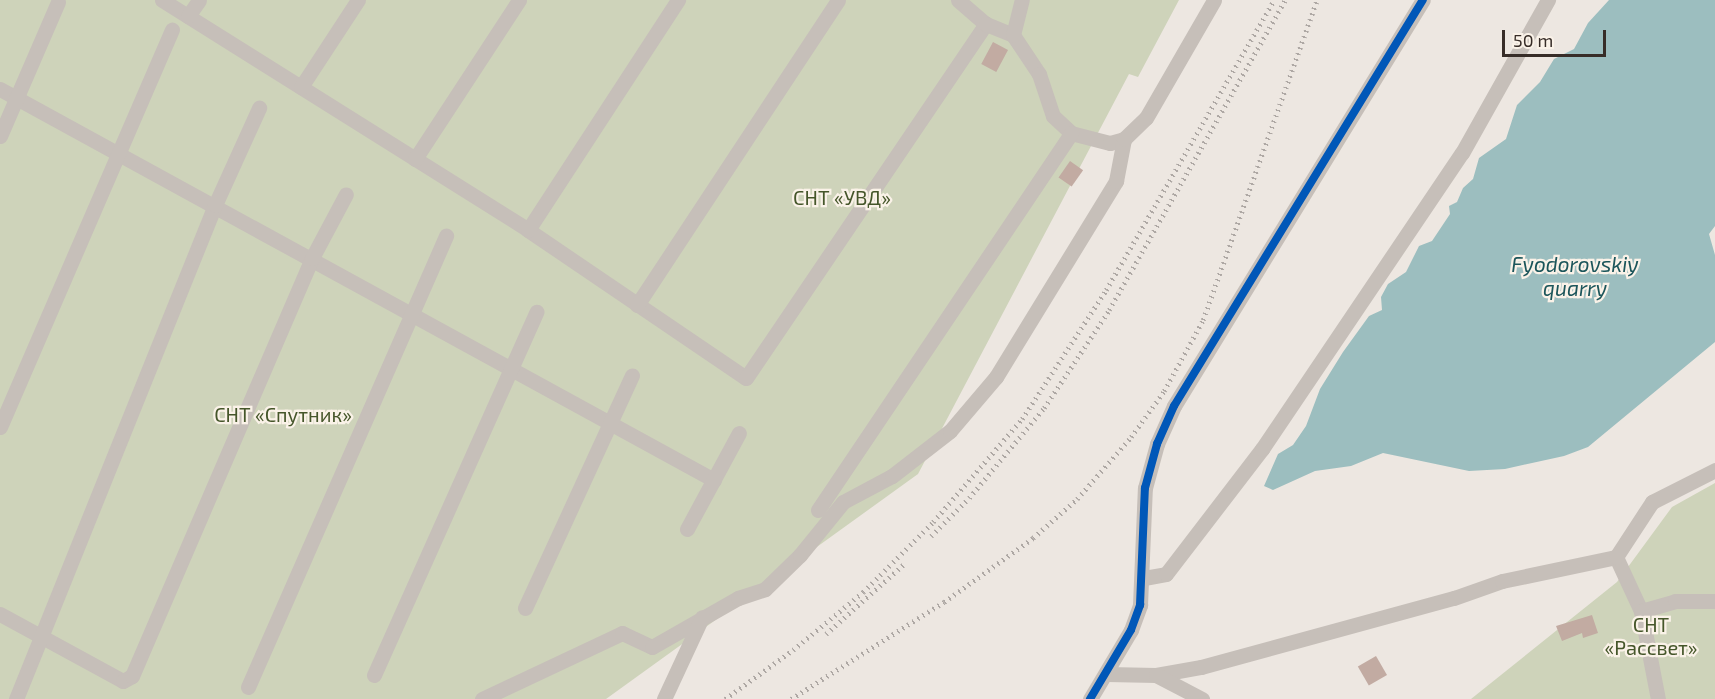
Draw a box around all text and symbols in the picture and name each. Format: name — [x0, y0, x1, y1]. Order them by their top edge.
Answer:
scale bar — [1505, 18, 1608, 56]
text: 50 m — [1513, 29, 1553, 51]
park label: СНТ «УВД» — [793, 185, 891, 209]
water label: Fyodorovskiy quarry — [1511, 251, 1639, 301]
park label: СНТ «Спутник» — [214, 402, 352, 426]
park label: СНТ «Рассвет» — [1604, 613, 1698, 660]

